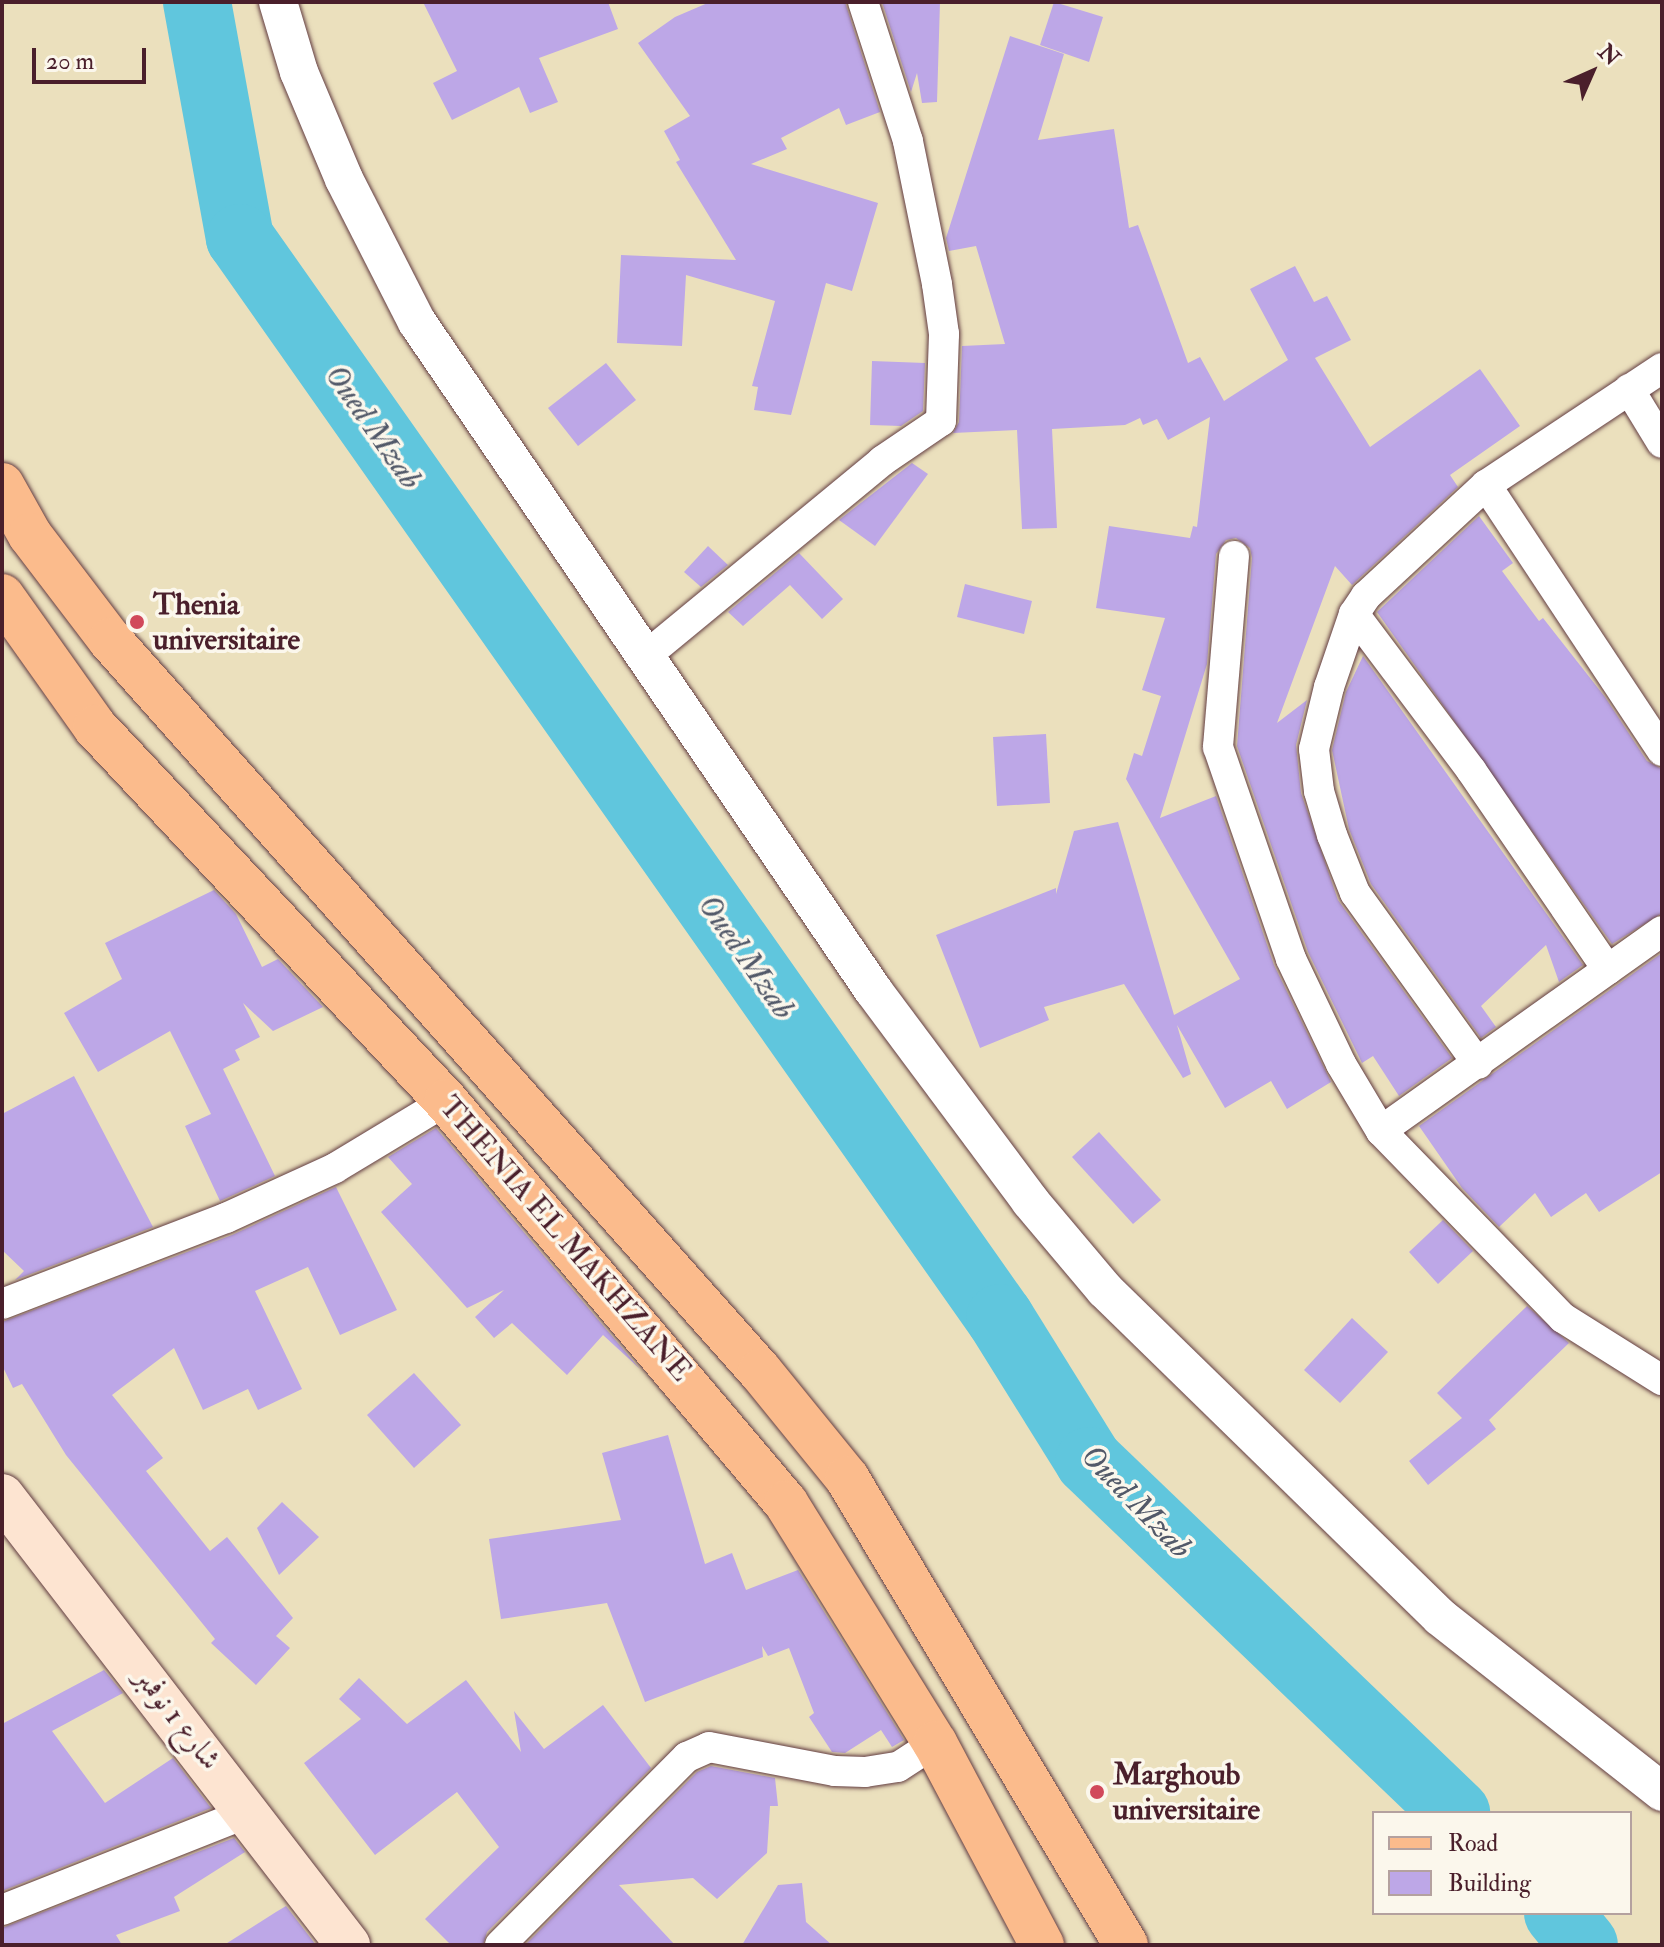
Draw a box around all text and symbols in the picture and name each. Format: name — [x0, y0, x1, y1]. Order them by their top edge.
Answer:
scale bar — [36, 32, 150, 82]
north arrow — [1552, 32, 1632, 112]
text: N — [1592, 38, 1626, 72]
text: 20 m — [46, 46, 94, 77]
water label: Oued Mzab — [316, 357, 430, 497]
place label: Thenia universitaire — [153, 587, 300, 658]
marker: Thenia universitaire — [128, 613, 146, 631]
water label: Oued Mzab — [689, 887, 803, 1027]
street label: THENIA EL MAKHZANE — [431, 1089, 699, 1389]
water label: Oued Mzab — [1072, 1437, 1200, 1567]
street label: شارع 1 نوفمبر — [126, 1661, 228, 1777]
place label: Marghoub universitaire — [1113, 1757, 1260, 1828]
marker: Marghoub universitaire — [1088, 1783, 1106, 1801]
legend — [1372, 1811, 1632, 1915]
text: Road — [1448, 1828, 1498, 1859]
text: Building — [1448, 1868, 1531, 1899]

